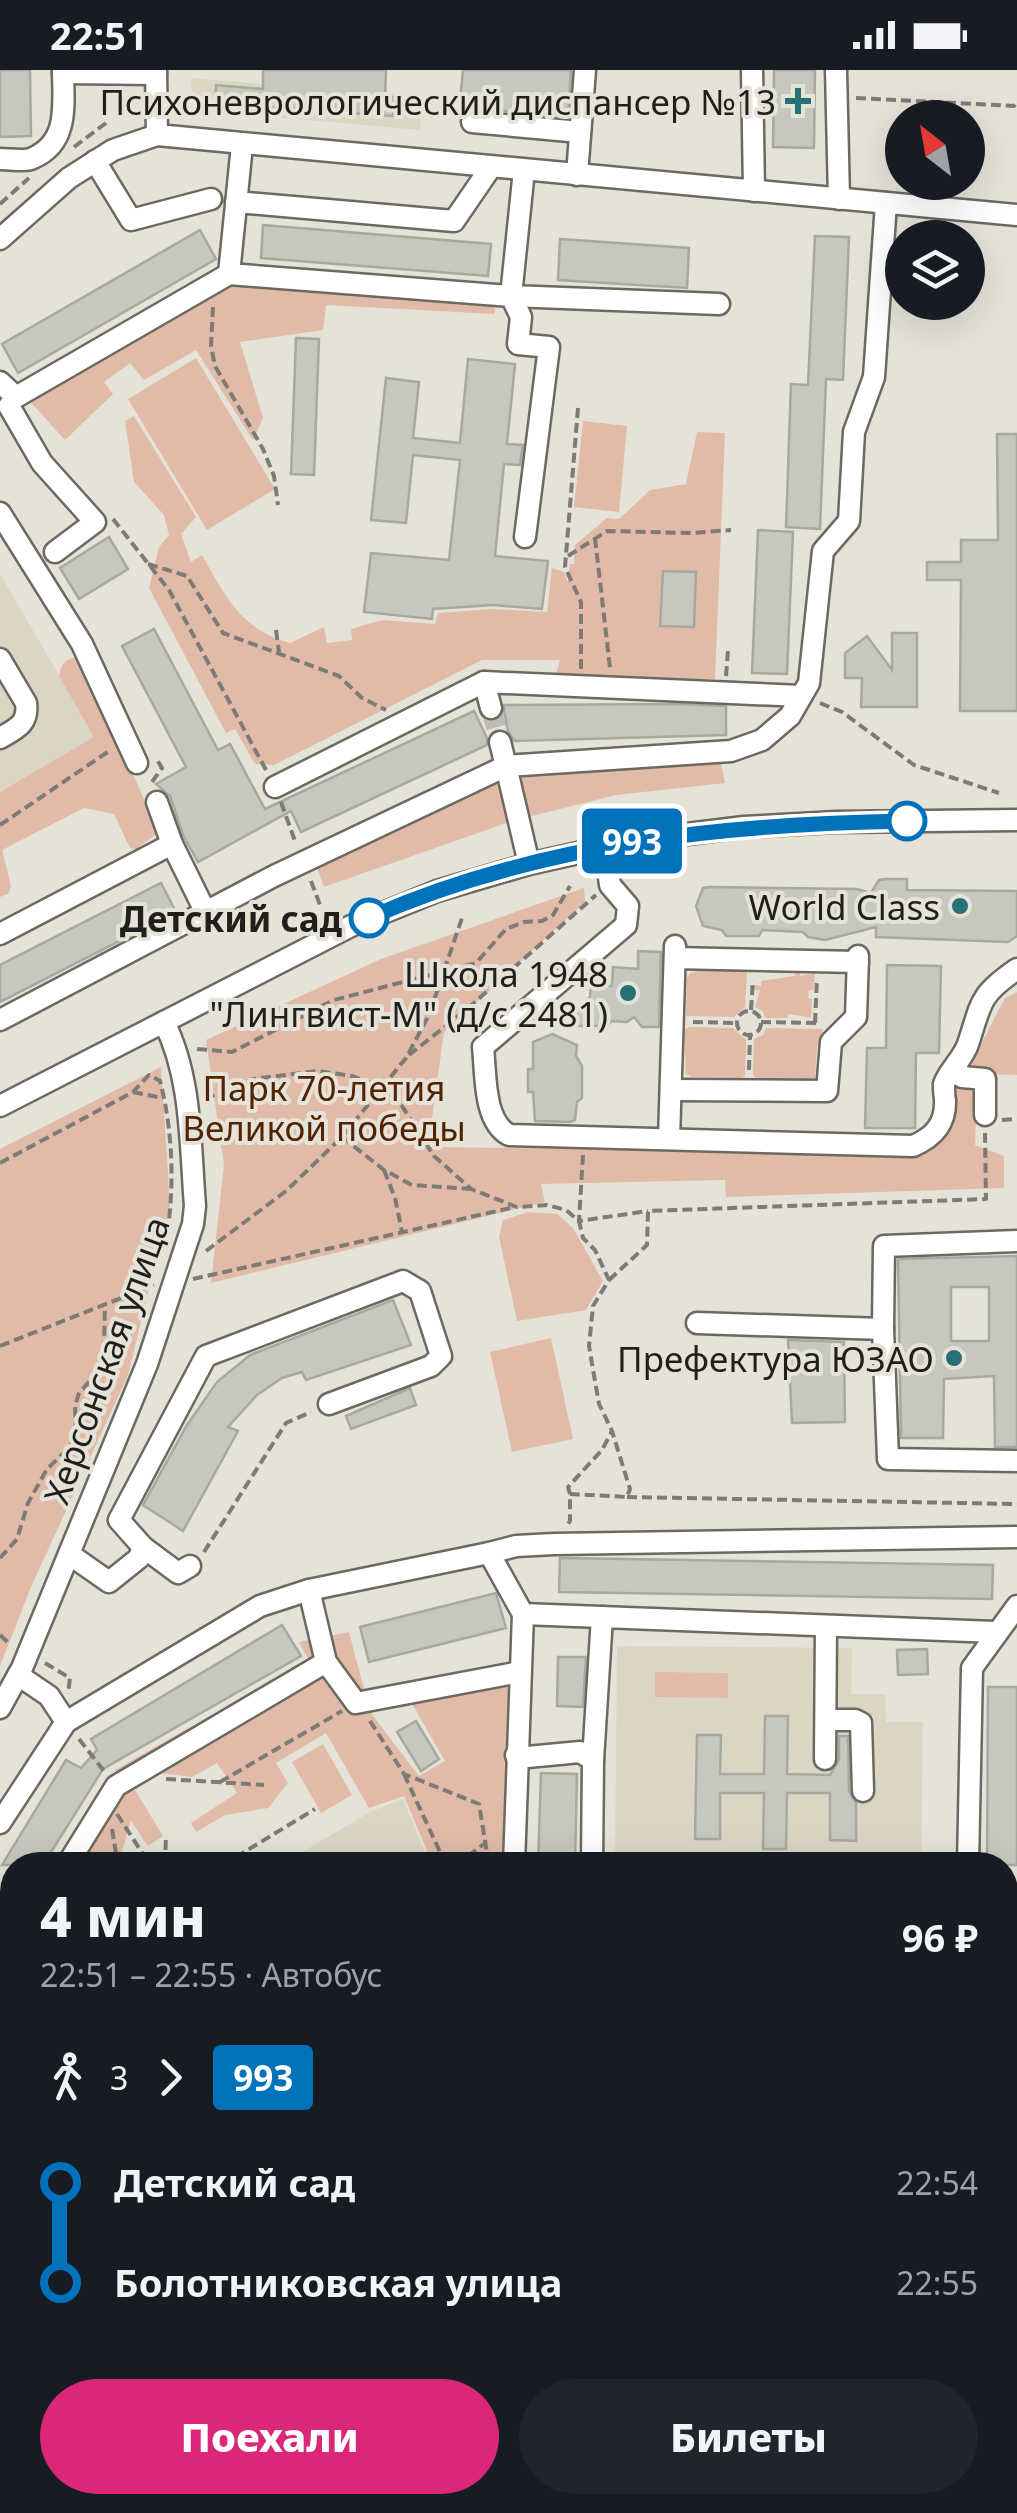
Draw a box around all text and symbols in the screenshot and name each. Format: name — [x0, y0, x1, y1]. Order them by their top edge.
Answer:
text: 22:51 — [50, 9, 148, 61]
place label: Психоневрологический диспансер №13 — [99, 78, 776, 125]
marker: Психоневрологический диспансер №13 — [785, 88, 811, 114]
north arrow — [885, 100, 985, 200]
map controls — [885, 100, 985, 320]
button: layers — [885, 220, 985, 320]
unlabelled marker — [888, 802, 926, 840]
line badge: 993 — [574, 808, 690, 874]
text: 993 — [602, 818, 662, 865]
place label: World Class — [749, 883, 940, 930]
place label: Детский сад — [120, 895, 342, 942]
marker: World Class — [949, 895, 971, 917]
marker: Детский сад — [350, 899, 388, 937]
place label: Школа 1948 "Лингвист-М" (д/с 2481) — [209, 950, 608, 1037]
marker: Школа 1948 "Лингвист-М" (д/с 2481) — [617, 982, 639, 1004]
park label: Парк 70-летия Великой победы — [182, 1064, 466, 1151]
street label: Херсонская улица — [32, 1210, 180, 1510]
place label: Префектура ЮЗАО — [617, 1335, 934, 1382]
marker: Префектура ЮЗАО — [943, 1347, 965, 1369]
text: 4 мин — [40, 1878, 206, 1953]
text: 96 ₽ — [902, 1911, 978, 1963]
text: 22:51 – 22:55 · Автобус — [40, 1953, 382, 1996]
icon: walk — [40, 2050, 95, 2105]
icon: forward — [143, 2050, 198, 2105]
text: 993 — [233, 2054, 293, 2101]
text: 3 — [110, 2056, 128, 2099]
text: Детский сад — [114, 2156, 355, 2208]
text: 22:54 — [896, 2161, 978, 2204]
text: Болотниковская улица — [114, 2256, 562, 2308]
text: 22:55 — [896, 2261, 978, 2304]
button: Поехали — [40, 2379, 499, 2494]
button: Билеты — [519, 2379, 978, 2494]

